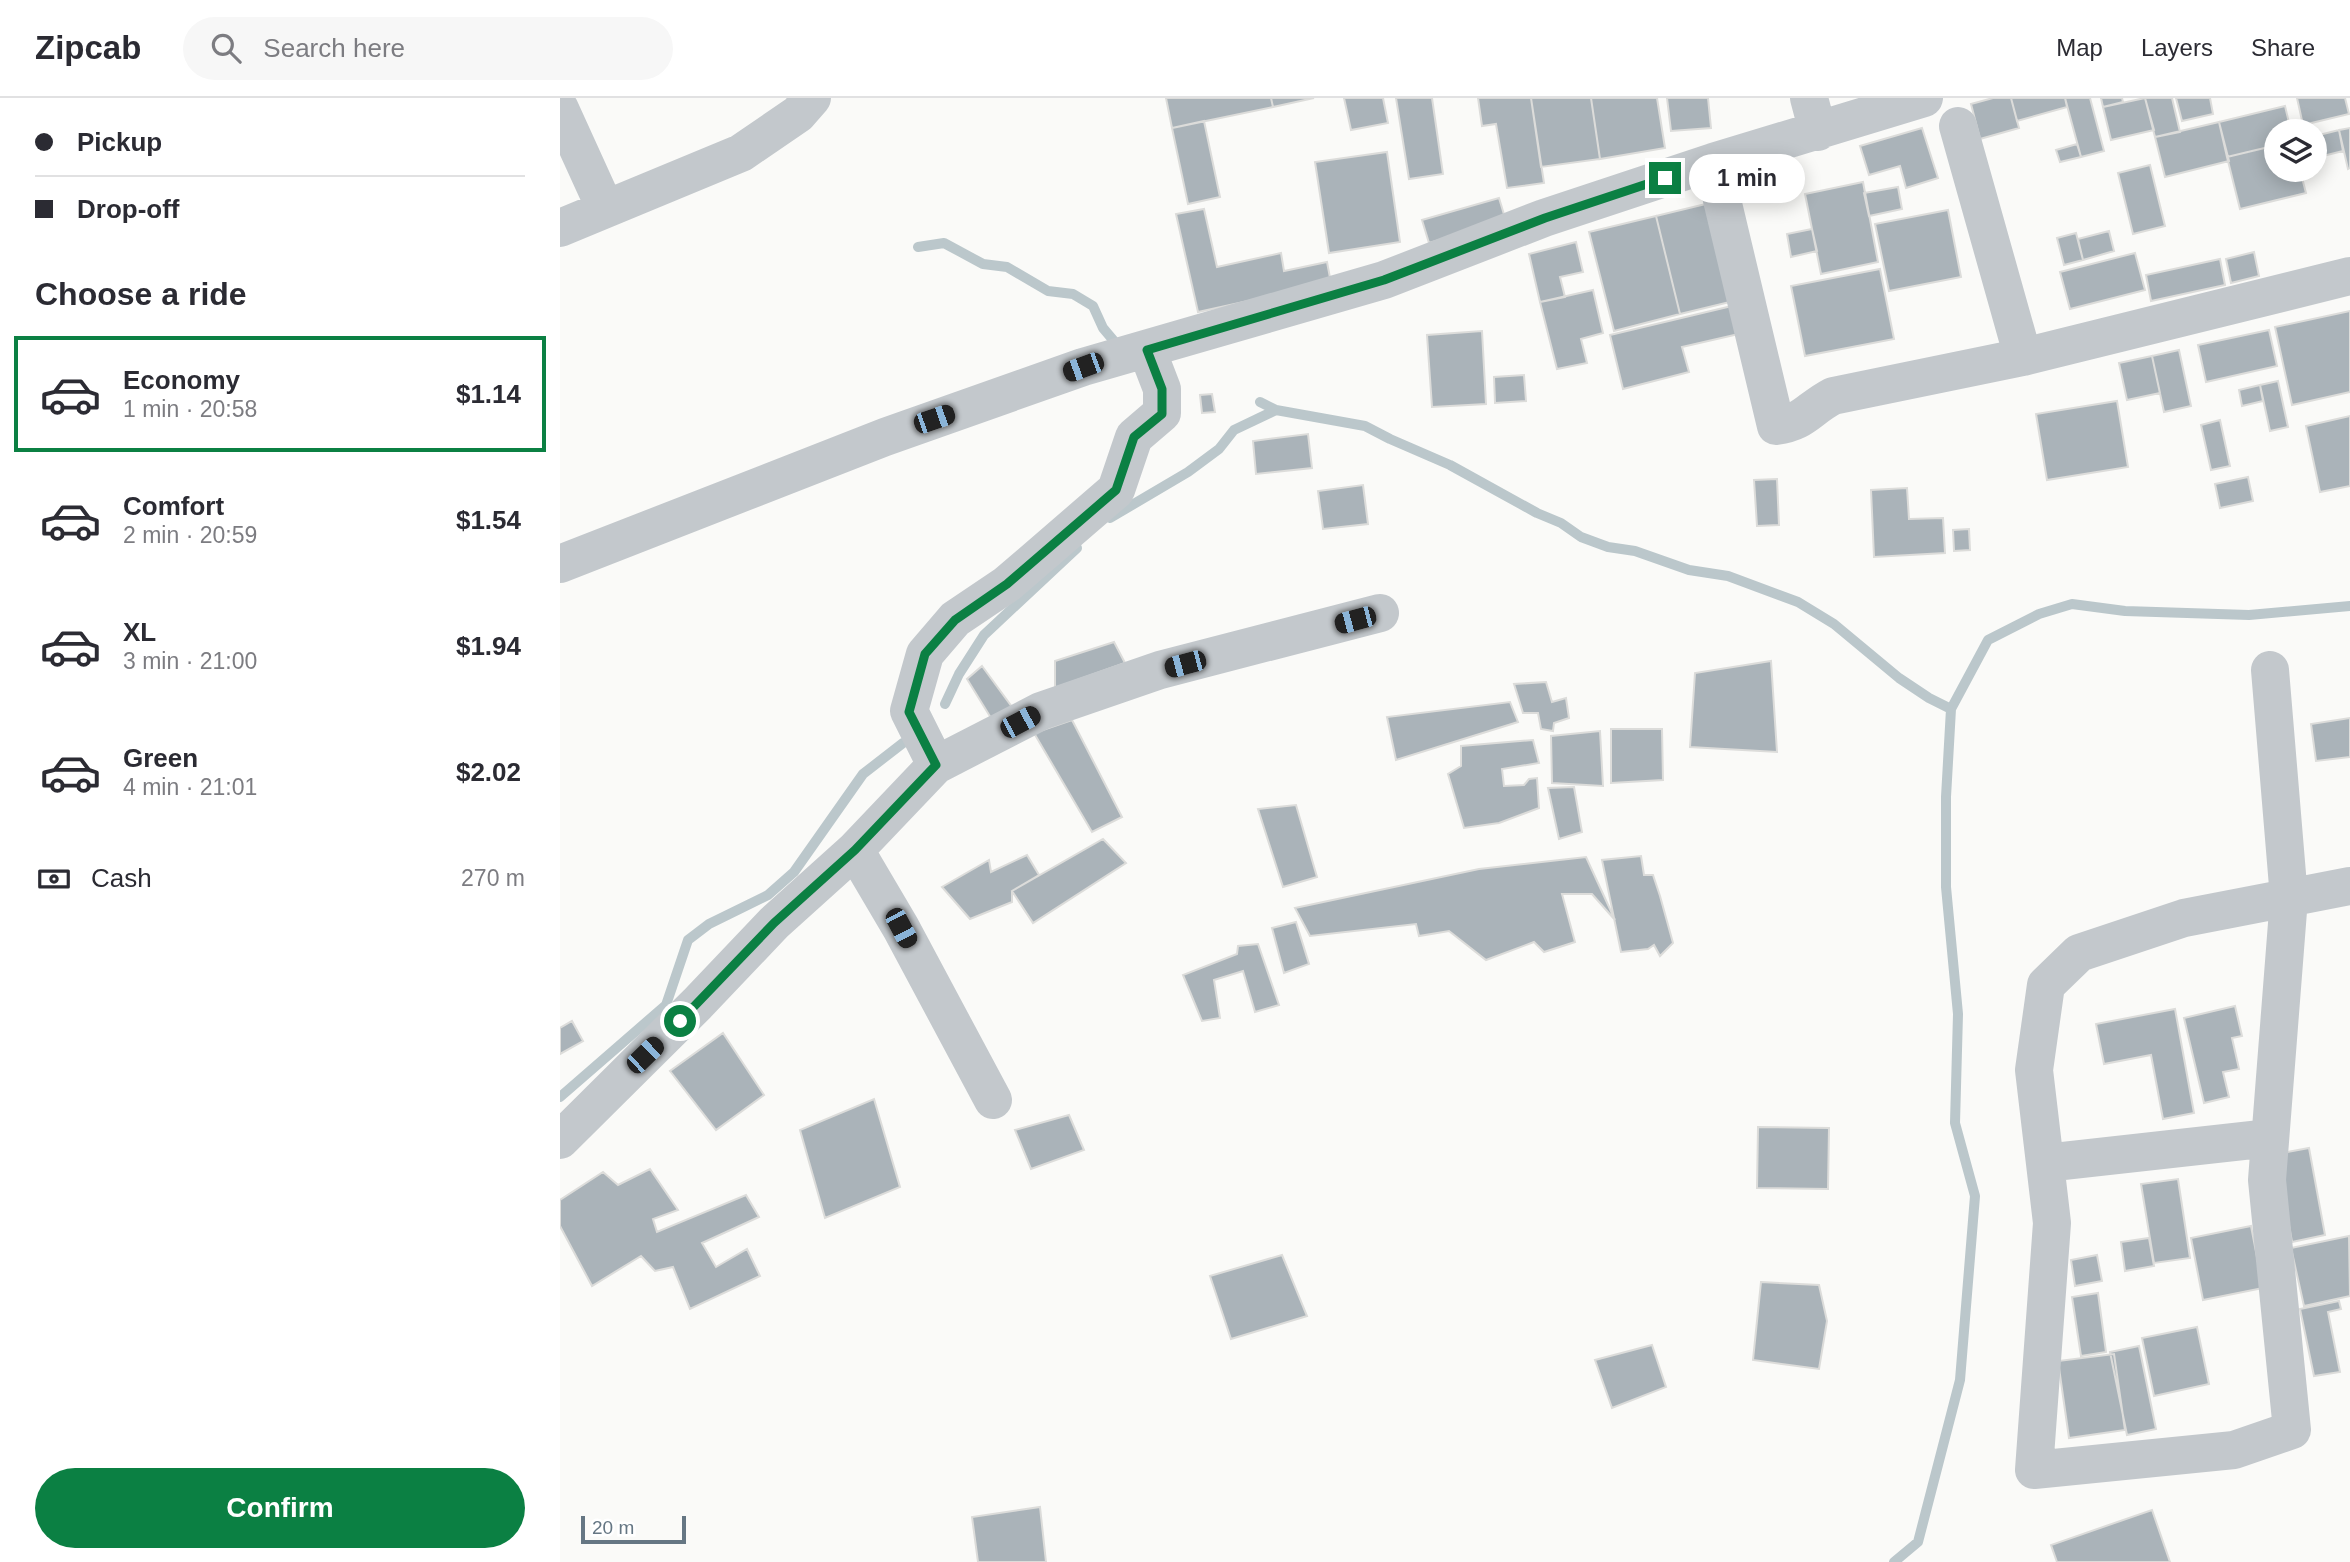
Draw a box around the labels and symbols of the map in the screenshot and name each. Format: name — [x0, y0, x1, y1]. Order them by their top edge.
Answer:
callout: 1 min — [1690, 154, 1805, 202]
route end — [1649, 162, 1681, 194]
car — [1060, 350, 1107, 384]
car — [911, 402, 958, 436]
car — [1332, 604, 1379, 636]
car — [1162, 648, 1209, 680]
car — [997, 703, 1044, 741]
car — [882, 905, 921, 951]
route start — [664, 1005, 696, 1037]
car — [623, 1033, 668, 1077]
scale bar — [581, 1513, 686, 1545]

